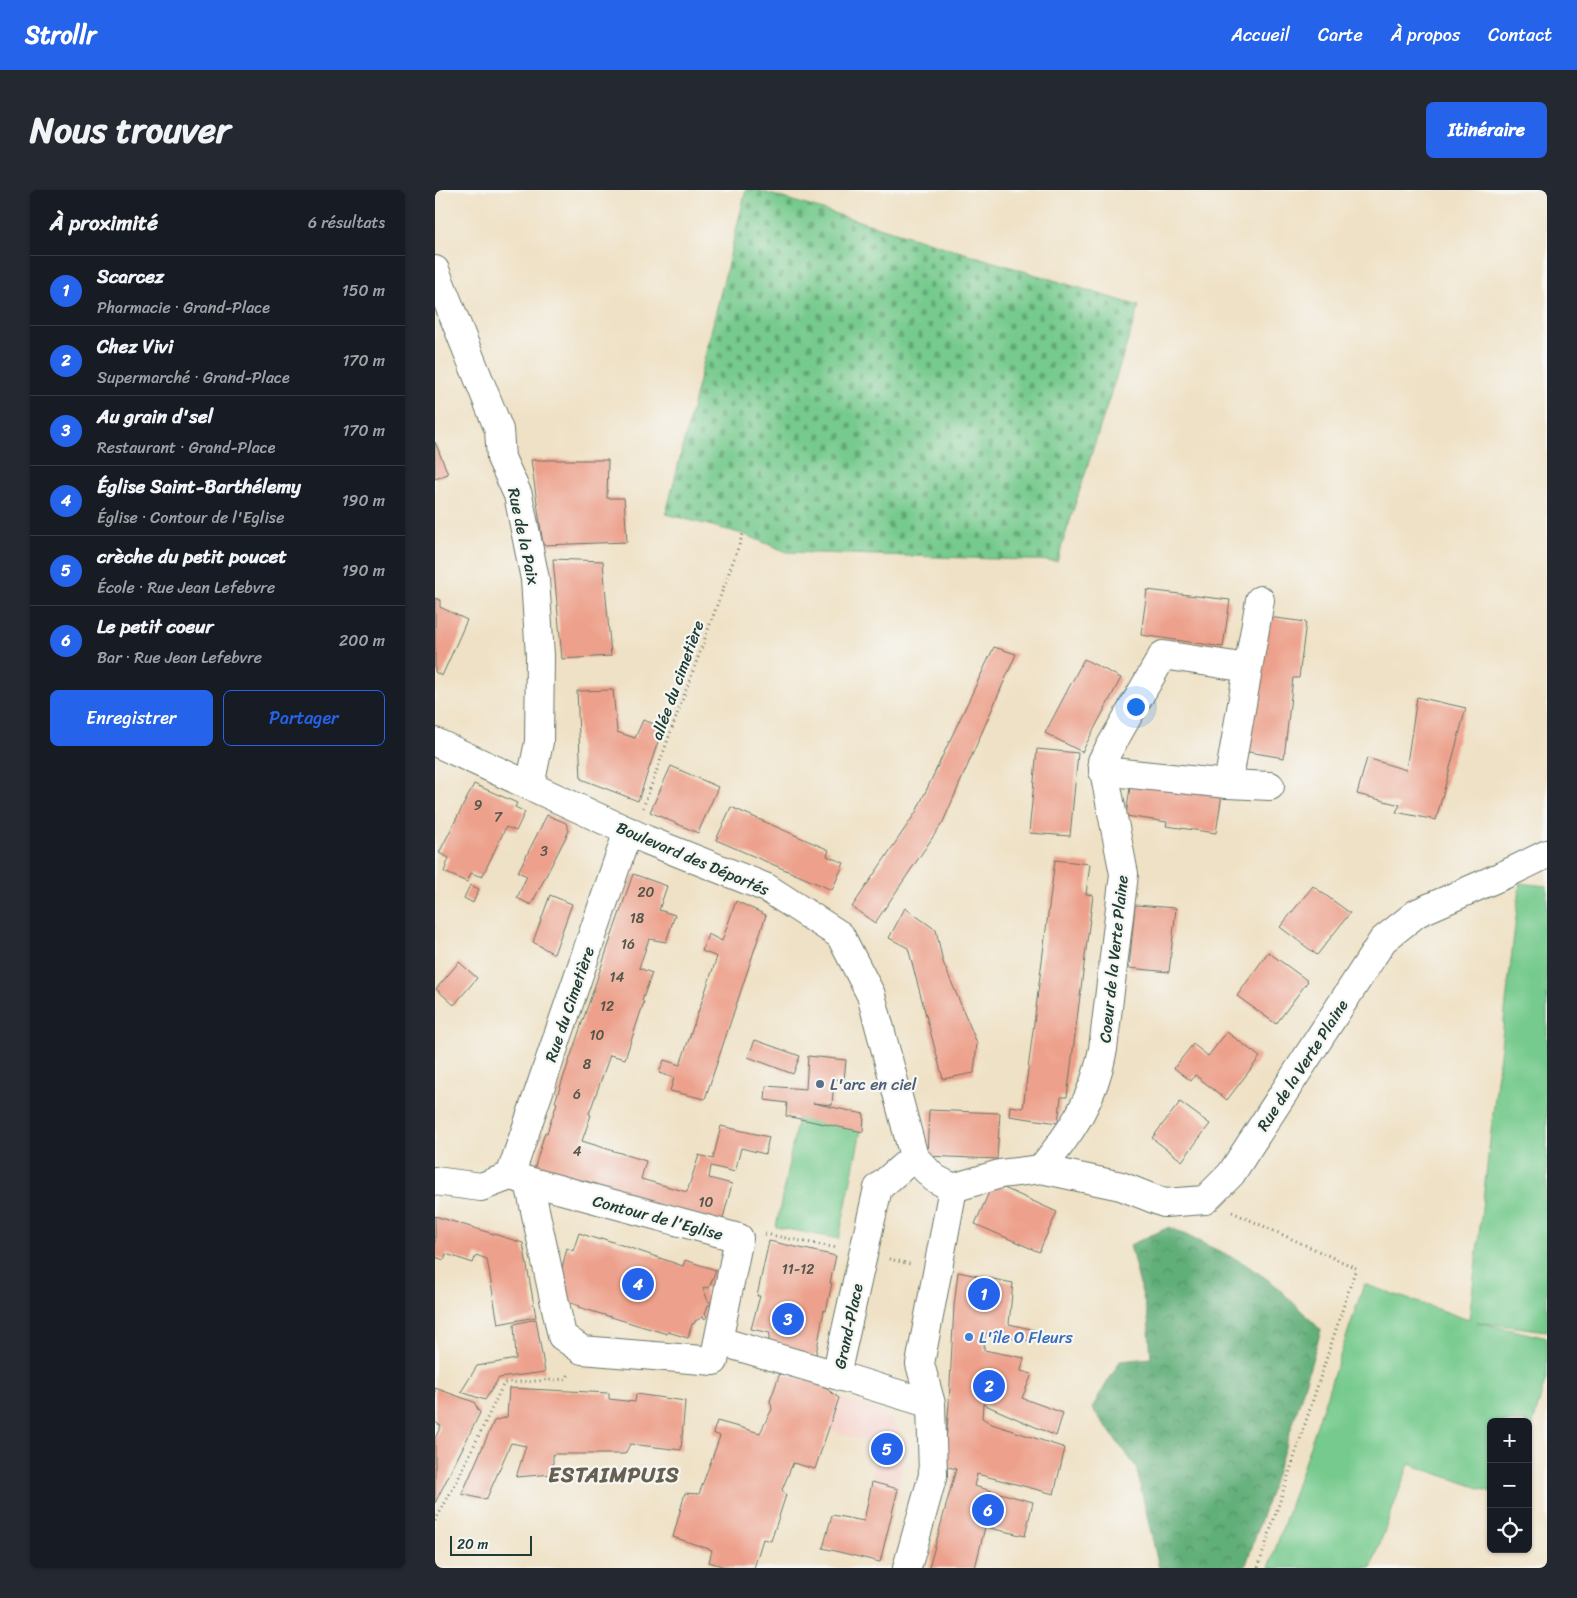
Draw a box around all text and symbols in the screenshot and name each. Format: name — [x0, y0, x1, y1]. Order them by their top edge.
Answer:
text: Strollr — [25, 14, 96, 56]
text: Accueil — [1231, 19, 1290, 51]
text: Carte — [1318, 19, 1363, 51]
text: À propos — [1391, 19, 1460, 51]
text: Contact — [1488, 19, 1552, 51]
text: Nous trouver — [30, 99, 230, 161]
button: Itinéraire — [1426, 102, 1547, 158]
text: À proximité — [50, 204, 158, 242]
text: 6 résultats — [308, 208, 385, 237]
text: Scarcez — [97, 260, 164, 293]
text: 1 — [63, 276, 69, 305]
text: 150 m — [342, 276, 385, 305]
text: Pharmacie · Grand-Place — [97, 293, 270, 322]
text: Chez Vivi — [97, 330, 173, 363]
text: 2 — [61, 346, 71, 375]
text: 170 m — [342, 346, 385, 375]
text: Supermarché · Grand-Place — [97, 363, 290, 392]
text: Au grain d'sel — [97, 400, 213, 433]
text: 3 — [62, 416, 70, 445]
text: 170 m — [342, 416, 385, 445]
text: Restaurant · Grand-Place — [97, 433, 275, 462]
text: Église Saint-Barthélemy — [97, 470, 301, 503]
street label: Rue de la Paix — [499, 485, 548, 588]
text: 4 — [61, 486, 71, 515]
text: 190 m — [342, 486, 385, 515]
text: Église · Contour de l'Eglise — [97, 503, 284, 532]
text: crèche du petit poucet — [97, 540, 287, 573]
text: 5 — [61, 556, 71, 585]
text: 190 m — [342, 556, 385, 585]
text: École · Rue Jean Lefebvre — [97, 573, 275, 602]
text: Le petit coeur — [97, 610, 213, 643]
street label: allée du cimetière — [642, 616, 713, 744]
text: 6 — [61, 626, 71, 655]
text: 200 m — [339, 626, 385, 655]
text: Bar · Rue Jean Lefebvre — [97, 643, 262, 672]
button: Enregistrer — [50, 690, 213, 746]
button: Partager — [223, 690, 385, 746]
your location — [1123, 694, 1149, 720]
house number: 9 — [474, 793, 483, 818]
house number: 7 — [494, 805, 503, 830]
street label: Boulevard des Déportés — [612, 813, 774, 904]
house number: 3 — [540, 839, 548, 864]
street label: Coeur de la Verte Plaine — [1090, 874, 1137, 1044]
house number: 20 — [638, 880, 655, 905]
house number: 18 — [630, 906, 645, 931]
house number: 16 — [621, 932, 635, 957]
street label: Rue du Cimetière — [536, 942, 603, 1066]
house number: 14 — [610, 965, 625, 990]
street label: Rue de la Verte Plaine — [1249, 993, 1356, 1137]
house number: 12 — [600, 994, 614, 1019]
house number: 10 — [590, 1023, 605, 1048]
house number: 8 — [583, 1052, 592, 1077]
place label: L'arc en ciel — [830, 1070, 917, 1099]
marker: L'arc en ciel — [814, 1078, 826, 1090]
house number: 6 — [573, 1082, 581, 1107]
house number: 4 — [573, 1139, 582, 1164]
street label: Contour de l'Eglise — [589, 1186, 726, 1249]
house number: 10 — [699, 1190, 714, 1215]
house number: 11-12 — [782, 1257, 814, 1282]
pin: 4 — [622, 1265, 654, 1303]
pin: 1 — [968, 1275, 1000, 1313]
street label: Grand-Place — [825, 1280, 872, 1372]
pin: 3 — [772, 1300, 804, 1338]
place label: L'île O Fleurs — [979, 1323, 1073, 1352]
marker: L'île O Fleurs — [963, 1331, 975, 1343]
pin: 2 — [973, 1367, 1005, 1405]
map controls — [1487, 1418, 1532, 1553]
button: + — [1487, 1418, 1532, 1463]
pin: 5 — [871, 1430, 903, 1468]
district label: ESTAIMPUIS — [548, 1456, 680, 1494]
button: − — [1487, 1463, 1532, 1508]
pin: 6 — [972, 1491, 1004, 1529]
button: locate — [1487, 1508, 1532, 1553]
text: 20 m — [457, 1532, 488, 1557]
scale bar — [450, 1533, 533, 1556]

